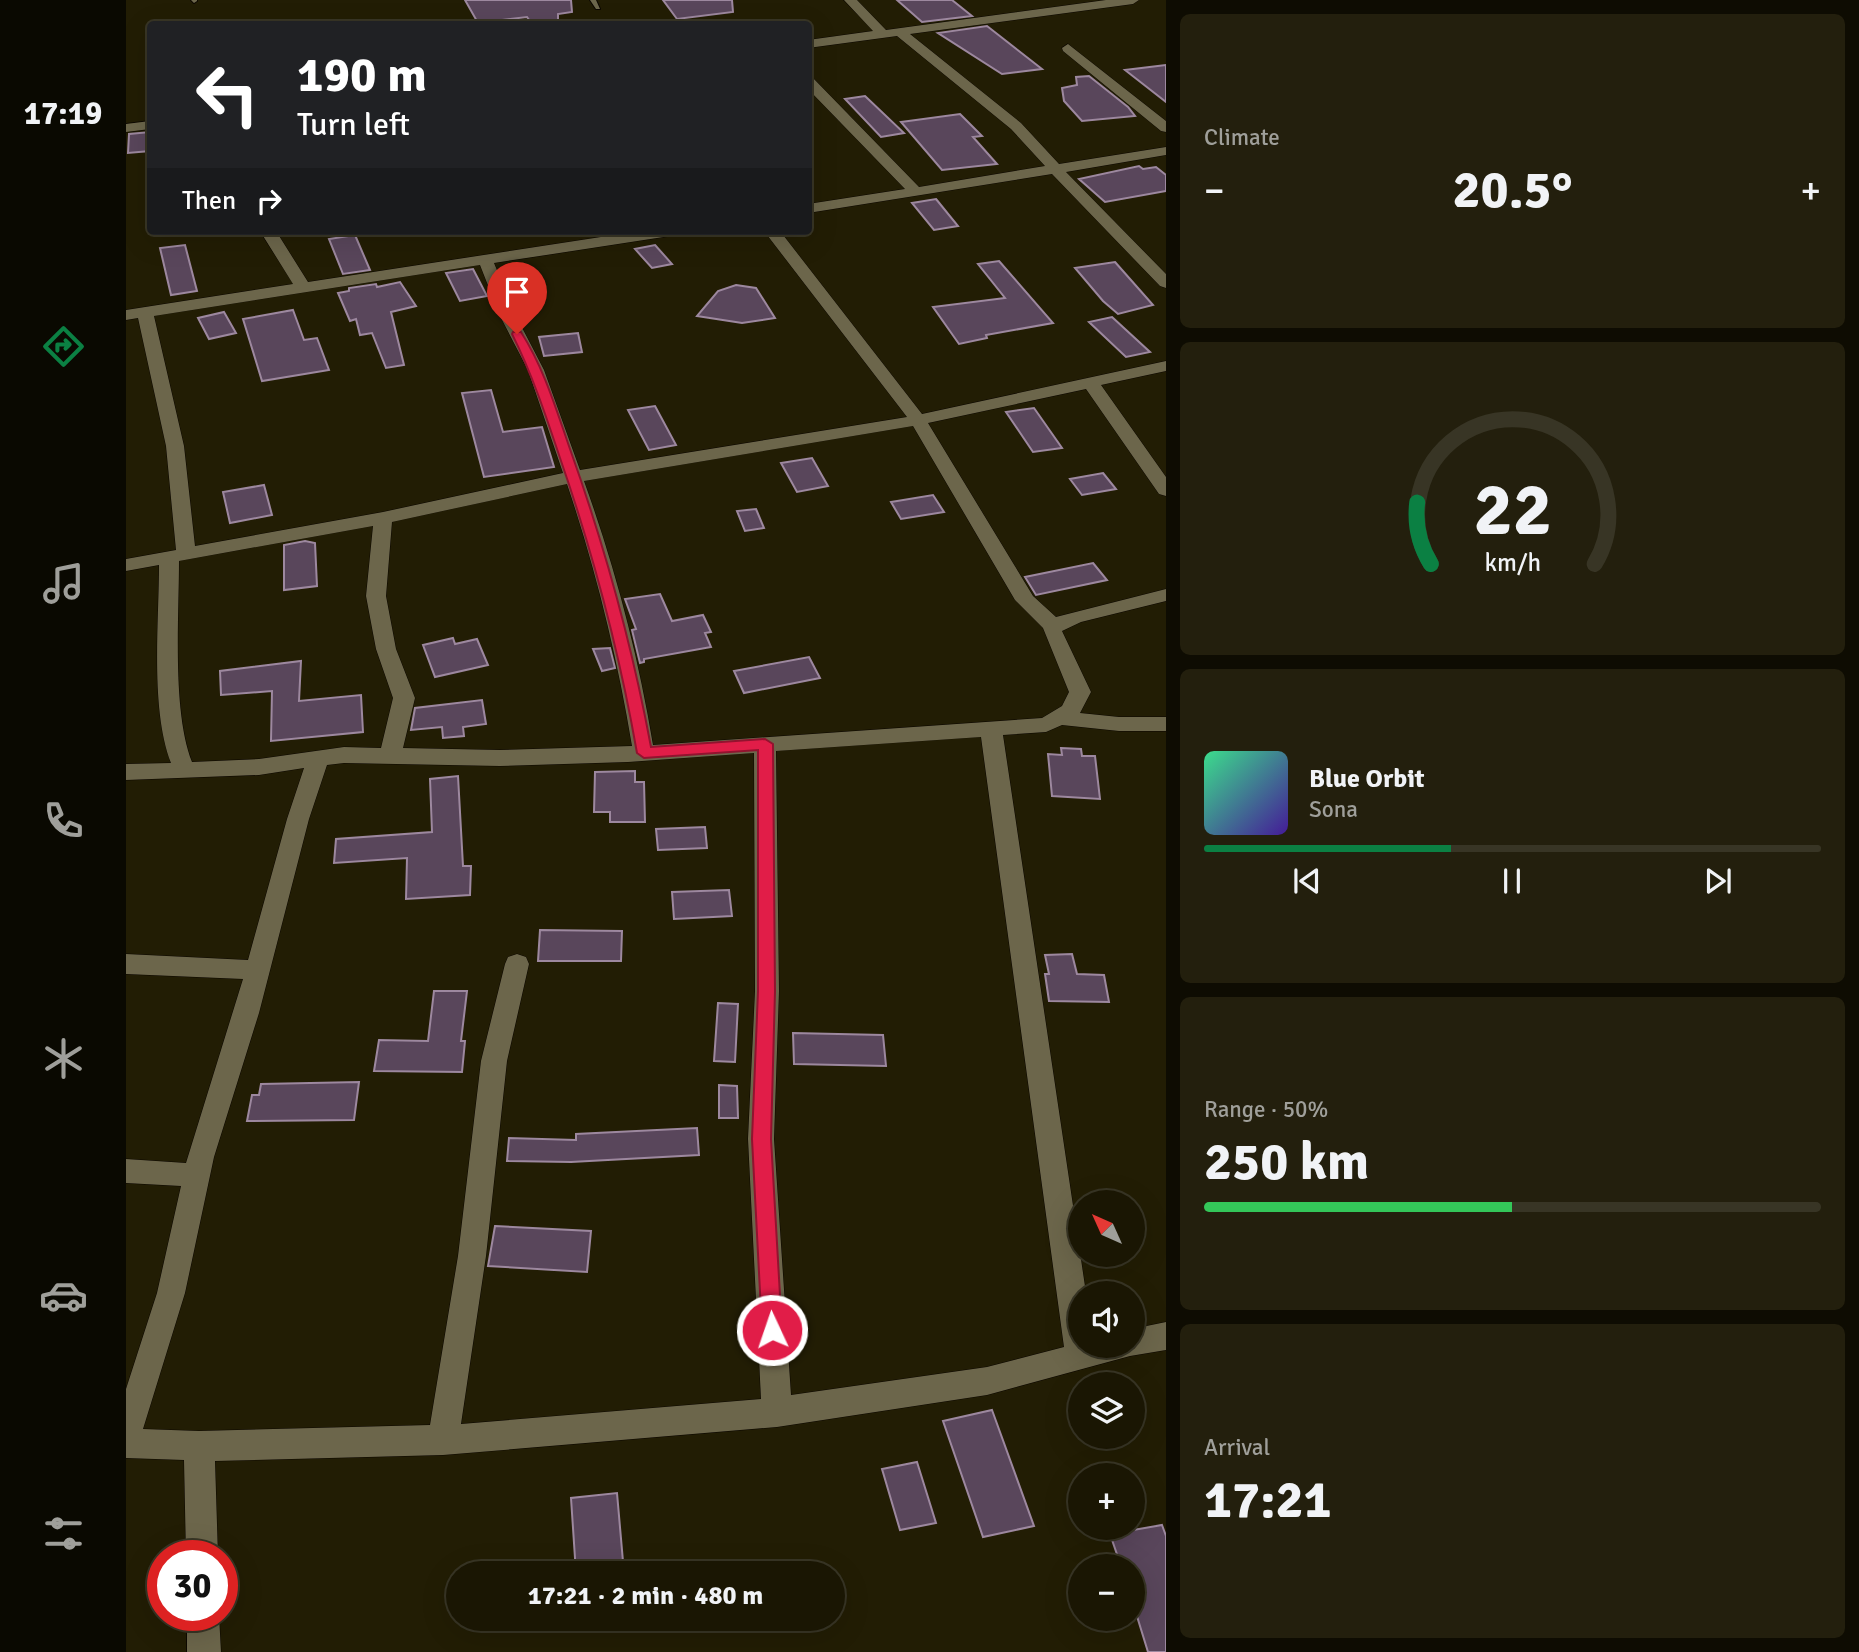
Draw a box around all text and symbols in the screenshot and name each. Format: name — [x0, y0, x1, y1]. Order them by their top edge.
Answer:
text: 190 m — [297, 45, 427, 105]
icon: left — [182, 49, 273, 140]
text: 17:19 — [24, 94, 102, 133]
text: Turn left — [297, 105, 410, 144]
text: Climate — [1204, 123, 1280, 152]
text: 20.5° — [1453, 158, 1572, 222]
text: − — [1204, 167, 1225, 214]
text: + — [1800, 167, 1821, 214]
icon: right — [250, 182, 288, 220]
text: Then — [182, 185, 236, 217]
pin — [487, 262, 547, 334]
icon: arrive — [498, 273, 536, 311]
icon: directions — [39, 322, 88, 371]
text: 22 — [1473, 467, 1552, 556]
text: km/h — [1484, 547, 1541, 578]
icon: music — [39, 559, 88, 608]
text: Blue Orbit — [1309, 763, 1425, 795]
text: Sona — [1309, 795, 1358, 824]
icon: phone — [39, 796, 88, 845]
icon: previous — [1288, 862, 1326, 900]
icon: pause — [1493, 862, 1531, 900]
icon: next — [1699, 862, 1737, 900]
icon: climate — [39, 1034, 88, 1083]
text: Range · 50% — [1204, 1095, 1328, 1124]
text: 250 km — [1204, 1130, 1369, 1194]
north arrow — [1068, 1190, 1144, 1267]
map controls — [1068, 1190, 1145, 1631]
icon: car — [39, 1271, 88, 1320]
button: sound — [1068, 1281, 1145, 1358]
position arrow — [735, 1293, 809, 1367]
button: layers — [1068, 1372, 1145, 1449]
text: Arrival — [1204, 1433, 1270, 1462]
button: + — [1068, 1463, 1145, 1540]
text: 17:21 — [1204, 1468, 1332, 1532]
icon: filters — [39, 1509, 88, 1558]
speed limit sign: 30 — [147, 1540, 238, 1631]
button: − — [1068, 1554, 1145, 1631]
text: 17:21 · 2 min · 480 m — [528, 1580, 763, 1612]

